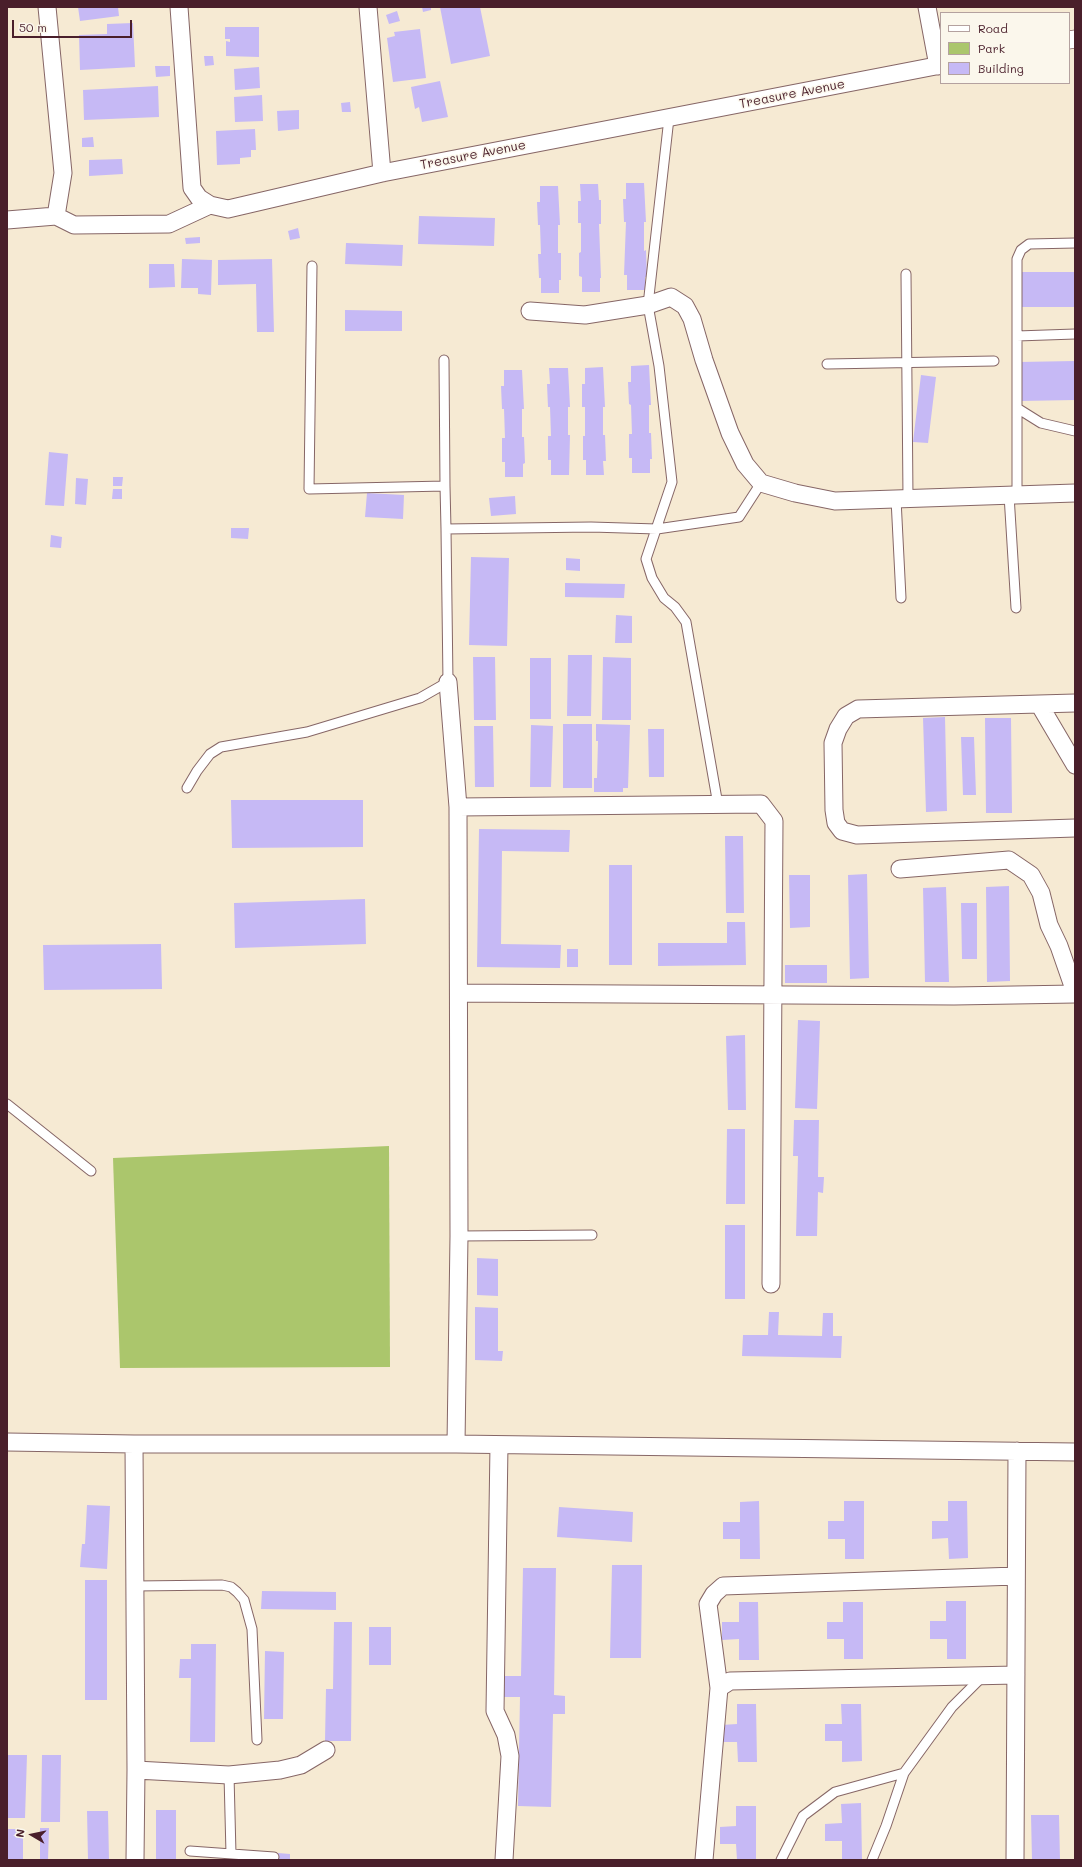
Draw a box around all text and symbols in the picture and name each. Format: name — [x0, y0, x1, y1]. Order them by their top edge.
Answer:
scale bar — [14, 12, 134, 38]
legend — [940, 12, 1070, 84]
text: 50 m — [19, 19, 47, 35]
text: Road — [978, 20, 1008, 36]
text: Park — [978, 40, 1005, 56]
text: Building — [978, 60, 1024, 76]
street label: Treasure Avenue — [738, 76, 846, 112]
street label: Treasure Avenue — [419, 137, 527, 173]
north arrow — [12, 1815, 52, 1855]
text: N — [12, 1828, 28, 1838]

